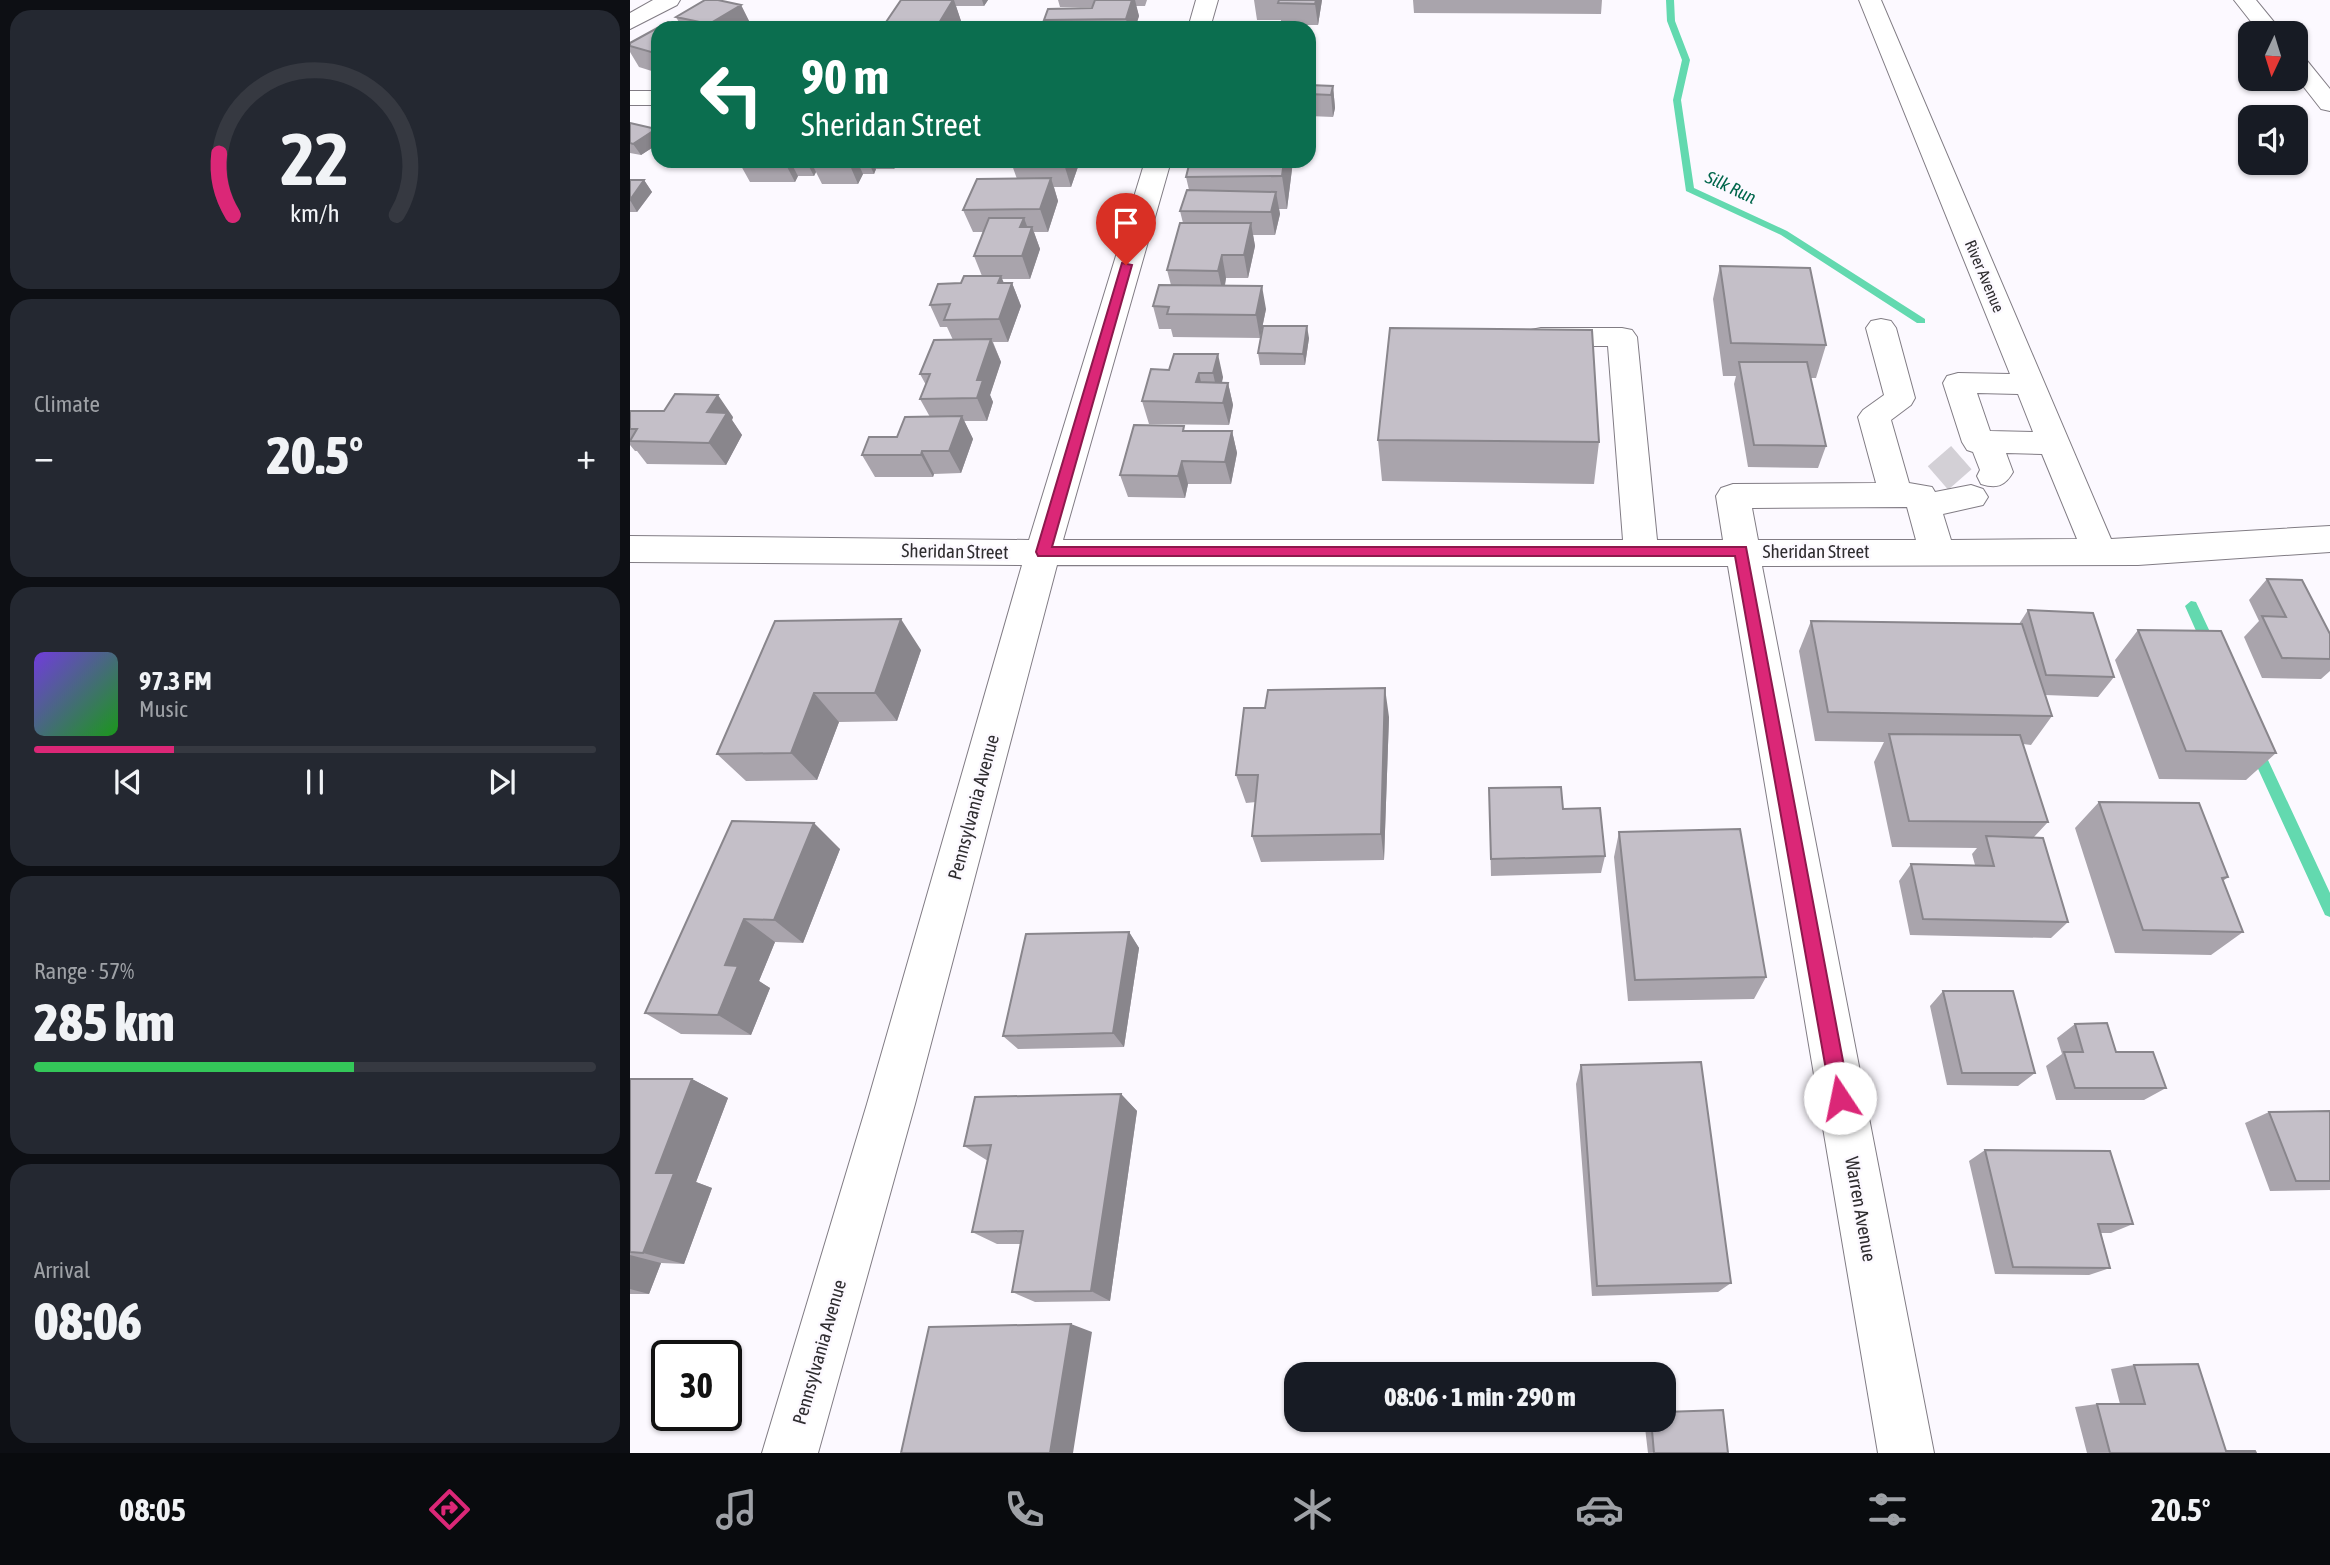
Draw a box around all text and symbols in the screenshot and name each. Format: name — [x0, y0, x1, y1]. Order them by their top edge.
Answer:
north arrow — [2238, 21, 2308, 91]
map controls — [2238, 21, 2308, 175]
text: 90 m — [801, 48, 889, 104]
icon: left — [686, 49, 777, 140]
button: sound — [2238, 105, 2308, 175]
text: Sheridan Street — [801, 106, 981, 143]
text: 22 — [281, 118, 349, 201]
water label: Silk Run — [1702, 166, 1760, 208]
pin — [1096, 193, 1156, 265]
text: km/h — [290, 199, 340, 227]
icon: arrive — [1107, 204, 1145, 242]
street label: River Avenue — [1962, 237, 2008, 315]
text: Climate — [34, 391, 100, 417]
text: 20.5° — [267, 425, 363, 485]
text: − — [34, 434, 54, 477]
text: + — [576, 434, 596, 477]
street label: Sheridan Street — [901, 539, 1009, 563]
street label: Sheridan Street — [1762, 540, 1870, 562]
text: 97.3 FM — [139, 666, 212, 696]
text: Music — [139, 696, 187, 722]
street label: Pennsylvania Avenue — [943, 732, 1003, 882]
icon: previous — [109, 763, 147, 801]
icon: pause — [296, 763, 334, 801]
icon: next — [483, 763, 521, 801]
text: Range · 57% — [34, 958, 134, 984]
text: 285 km — [34, 992, 175, 1052]
position arrow — [1803, 1061, 1877, 1135]
street label: Warren Avenue — [1841, 1155, 1881, 1263]
text: Arrival — [34, 1257, 90, 1283]
street label: Pennsylvania Avenue — [788, 1277, 850, 1427]
text: 08:06 — [34, 1291, 142, 1351]
speed limit sign: 30 — [651, 1340, 742, 1431]
text: 08:06 · 1 min · 290 m — [1384, 1382, 1576, 1412]
icon: directions — [425, 1485, 474, 1534]
icon: music — [712, 1485, 761, 1534]
icon: phone — [1000, 1485, 1049, 1534]
icon: climate — [1288, 1485, 1337, 1534]
icon: car — [1575, 1485, 1624, 1534]
icon: filters — [1863, 1485, 1912, 1534]
text: 08:05 — [119, 1491, 186, 1528]
text: 20.5° — [2151, 1491, 2211, 1528]

